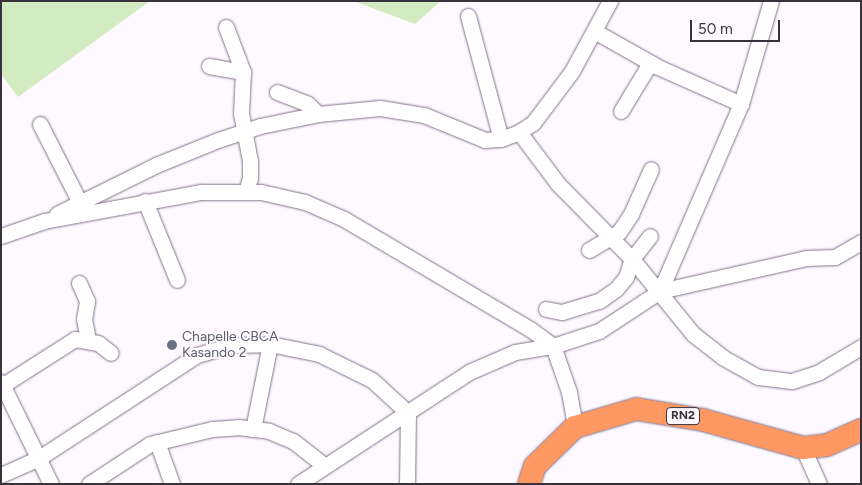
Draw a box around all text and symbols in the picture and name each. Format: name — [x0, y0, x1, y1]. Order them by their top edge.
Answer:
scale bar — [692, 10, 782, 42]
text: 50 m — [698, 20, 733, 38]
place label: Chapelle CBCA Kasando 2 — [182, 329, 278, 362]
marker: Chapelle CBCA Kasando 2 — [166, 339, 178, 351]
road number: RN2 — [666, 406, 700, 426]

